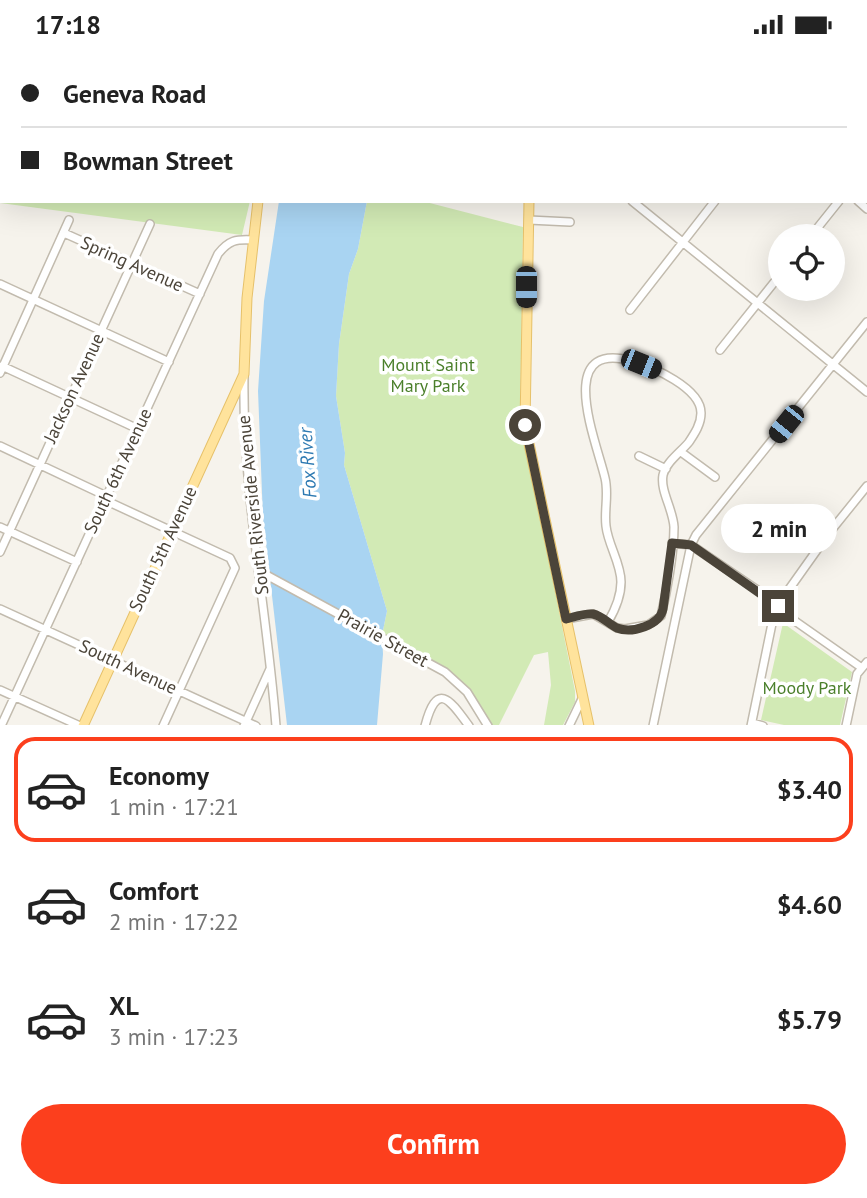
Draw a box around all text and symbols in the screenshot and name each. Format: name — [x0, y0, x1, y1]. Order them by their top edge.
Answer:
text: 17:18 — [35, 8, 101, 41]
text: Geneva Road — [63, 77, 206, 110]
text: Bowman Street — [63, 144, 233, 177]
map controls — [768, 224, 845, 301]
button: locate — [768, 224, 845, 301]
street label: Spring Avenue — [77, 231, 187, 296]
car — [516, 266, 537, 308]
street label: Jackson Avenue — [38, 329, 109, 447]
car — [618, 346, 665, 382]
park label: Mount Saint Mary Park — [381, 353, 475, 397]
car — [765, 401, 808, 447]
street label: South 6th Avenue — [78, 404, 157, 537]
route start — [509, 409, 541, 441]
street label: South Riverside Avenue — [232, 414, 273, 596]
water label: Fox River — [292, 425, 321, 499]
street label: South 5th Avenue — [123, 482, 202, 615]
callout: 2 min — [720, 505, 836, 553]
text: 2 min — [751, 514, 807, 543]
route end — [762, 590, 794, 622]
street label: Prairie Street — [334, 603, 433, 672]
street label: South Avenue — [76, 634, 181, 699]
park label: Moody Park — [763, 676, 852, 699]
icon: car — [25, 758, 88, 821]
text: Economy — [109, 759, 209, 792]
text: $3.40 — [777, 773, 842, 806]
text: 1 min · 17:21 — [109, 792, 239, 821]
icon: car — [25, 873, 88, 936]
text: Comfort — [109, 874, 199, 907]
text: $4.60 — [777, 888, 842, 921]
text: 2 min · 17:22 — [109, 907, 239, 936]
icon: car — [25, 988, 88, 1051]
text: XL — [109, 989, 139, 1022]
text: $5.79 — [777, 1003, 842, 1036]
text: 3 min · 17:23 — [109, 1022, 239, 1051]
button: Confirm — [21, 1104, 846, 1184]

